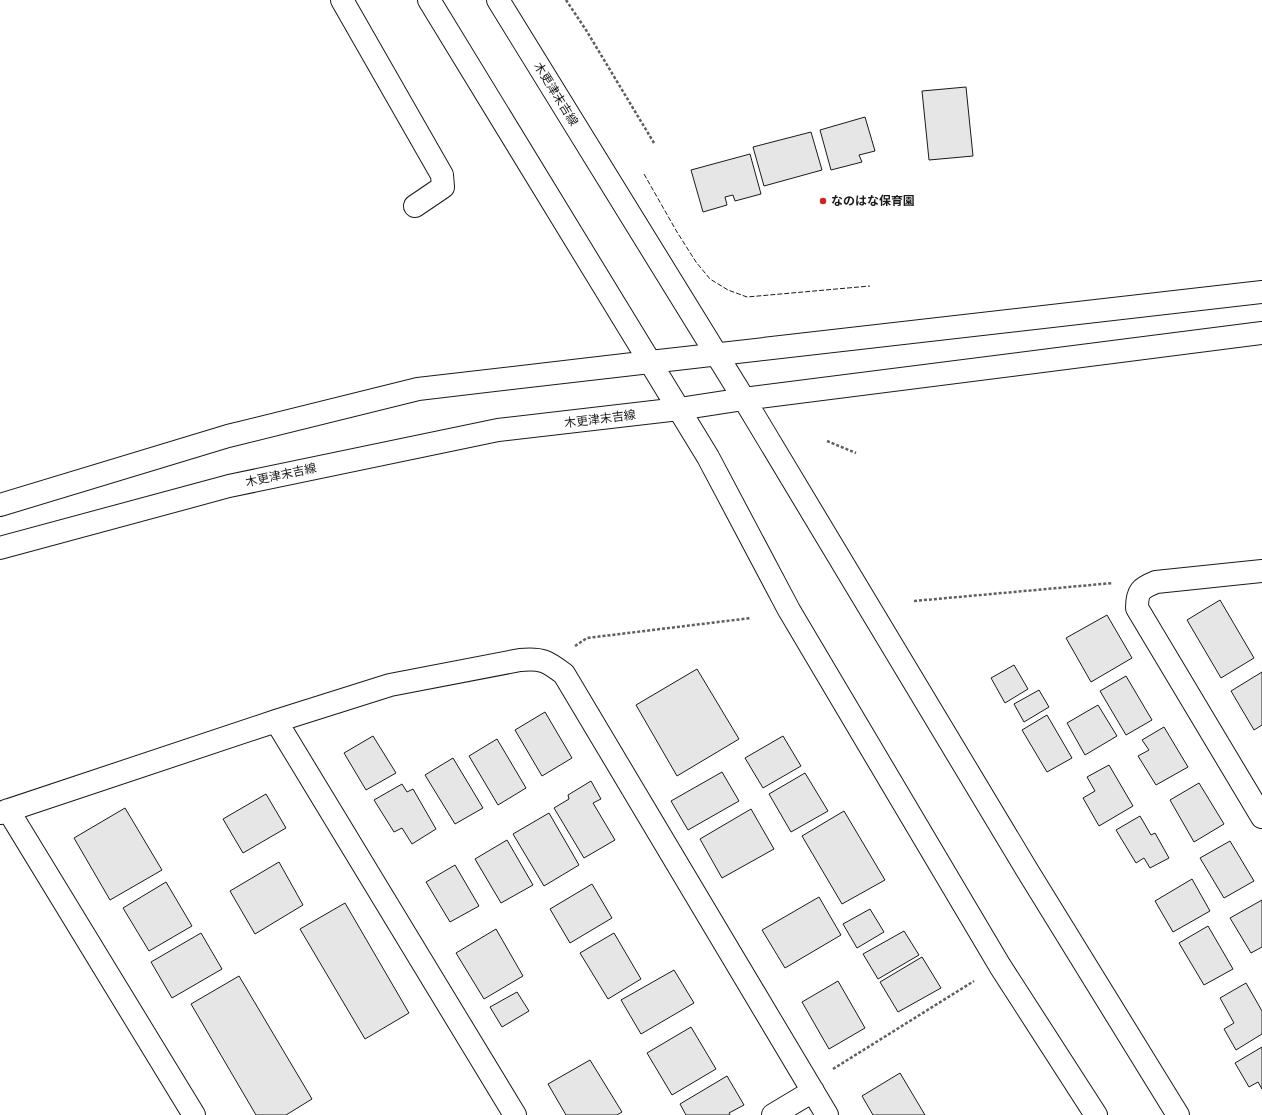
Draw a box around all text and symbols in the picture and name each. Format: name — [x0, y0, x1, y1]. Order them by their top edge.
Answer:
street label: 木更津末吉線 — [531, 60, 581, 128]
place label: なのはな保育園 — [831, 194, 915, 208]
marker: なのはな保育園 — [818, 196, 828, 206]
street label: 木更津末吉線 — [563, 408, 637, 430]
street label: 木更津末吉線 — [244, 461, 318, 489]

